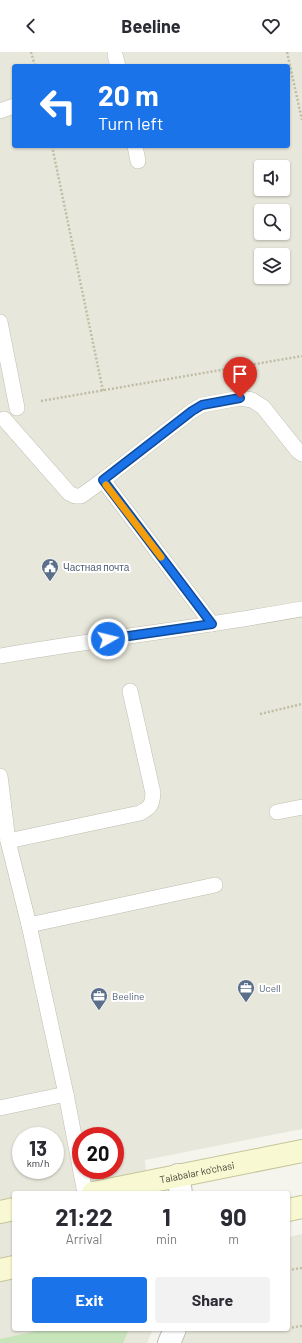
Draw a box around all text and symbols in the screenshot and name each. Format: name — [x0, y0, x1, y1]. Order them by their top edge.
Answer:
icon: back — [20, 15, 42, 37]
text: Beeline — [121, 15, 181, 37]
icon: heart — [260, 15, 282, 37]
text: 20 m — [98, 78, 159, 112]
icon: left — [32, 80, 84, 132]
text: Turn left — [98, 112, 164, 134]
map controls — [254, 160, 290, 284]
button: sound — [254, 160, 290, 196]
button: search — [254, 204, 290, 240]
button: layers — [254, 248, 290, 284]
pin — [223, 357, 257, 398]
icon: arrive — [229, 363, 251, 385]
public building icon: Частная почта — [40, 557, 60, 582]
place label: Частная почта — [63, 561, 130, 573]
position arrow — [87, 618, 129, 660]
office icon: Ucell — [236, 978, 256, 1003]
place label: Ucell — [259, 982, 281, 994]
office icon: Beeline — [89, 986, 109, 1011]
place label: Beeline — [112, 990, 144, 1002]
speed limit sign: 20 — [72, 1127, 124, 1179]
text: 13 — [29, 1136, 47, 1160]
text: km/h — [27, 1157, 49, 1169]
street label: Talabalar ko'chasi — [159, 1159, 235, 1185]
text: 21:22 — [55, 1202, 113, 1231]
text: 1 — [162, 1202, 171, 1231]
text: 90 — [220, 1202, 247, 1231]
text: Arrival — [66, 1231, 102, 1247]
text: min — [156, 1231, 177, 1247]
text: m — [228, 1231, 239, 1247]
button: Exit — [32, 1277, 147, 1323]
button: Share — [155, 1277, 270, 1323]

